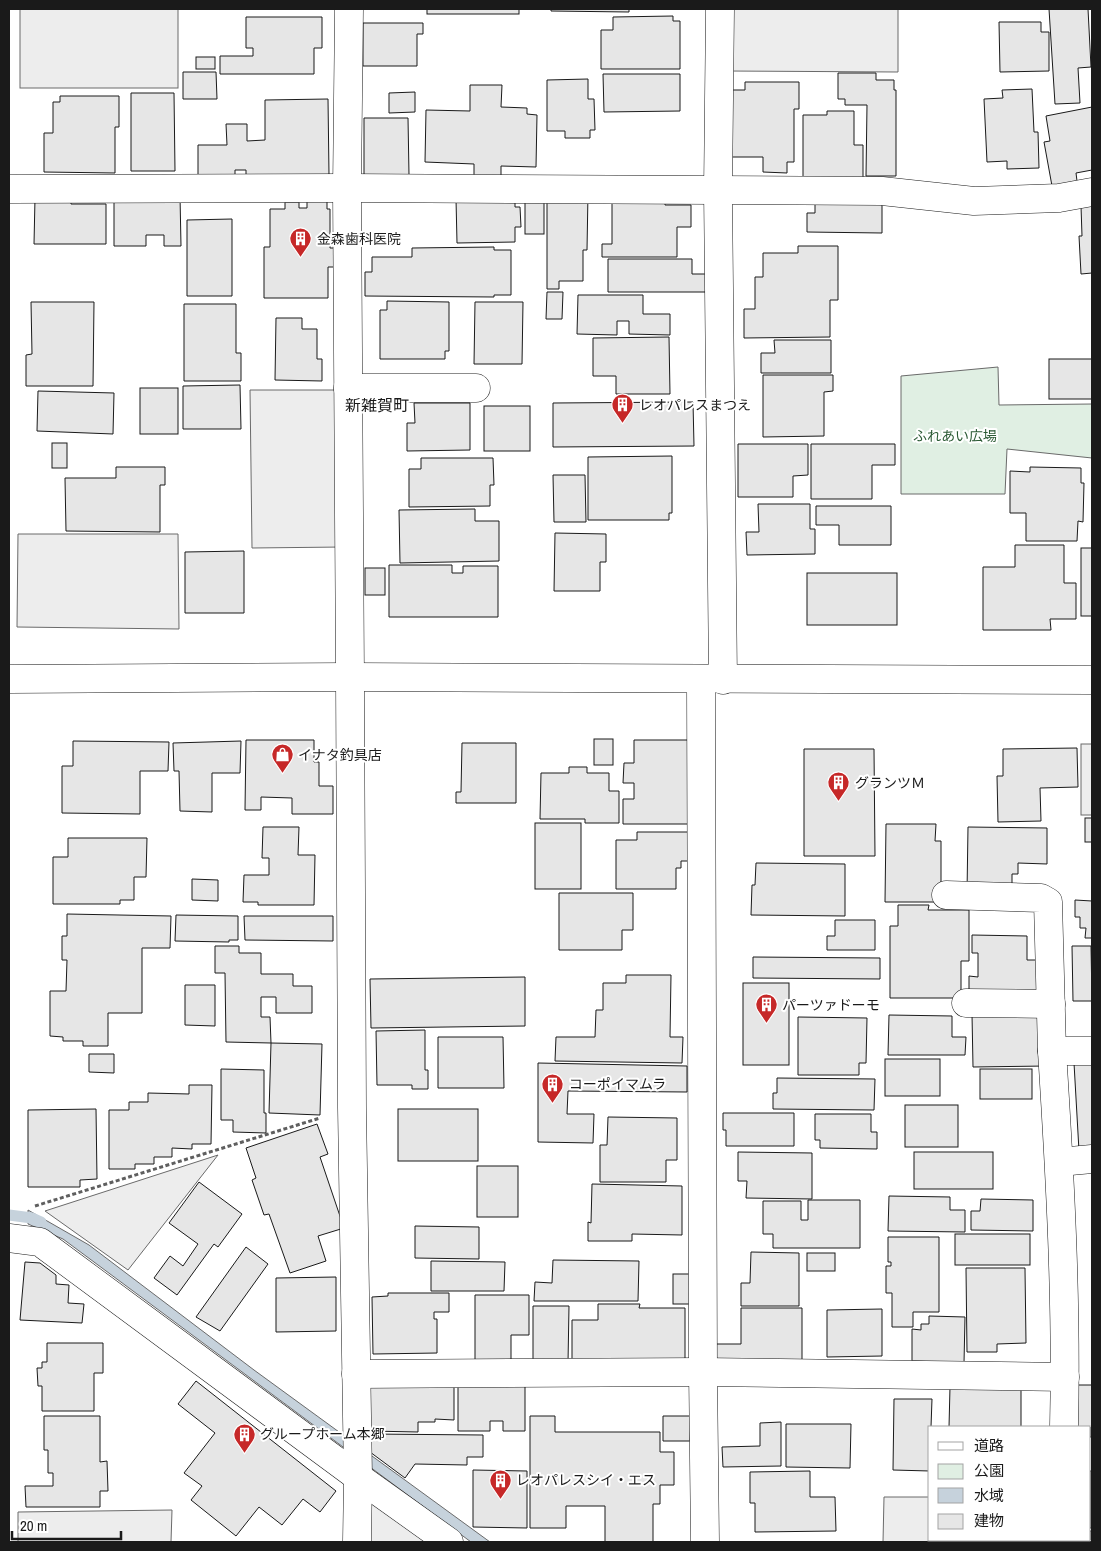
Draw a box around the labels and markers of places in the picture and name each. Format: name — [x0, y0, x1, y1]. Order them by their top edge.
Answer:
building icon: 金森歯科医院 — [289, 227, 313, 258]
place label: 金森歯科医院 — [317, 230, 401, 248]
building icon: レオパレスまつえ — [611, 393, 635, 424]
place label: レオパレスまつえ — [639, 396, 751, 414]
shop icon: イナタ釣具店 — [270, 743, 294, 774]
place label: イナタ釣具店 — [298, 746, 382, 764]
building icon: グランツＭ — [827, 771, 851, 802]
place label: グランツＭ — [855, 774, 925, 792]
building icon: パーツァドーモ — [754, 993, 778, 1024]
place label: パーツァドーモ — [782, 996, 880, 1014]
building icon: コーポイマムラ — [541, 1072, 565, 1103]
place label: コーポイマムラ — [569, 1075, 666, 1093]
building icon: グループホーム本郷 — [232, 1422, 256, 1453]
place label: グループホーム本郷 — [260, 1425, 385, 1443]
building icon: レオパレスシイ・エス — [488, 1468, 512, 1499]
place label: レオパレスシイ・エス — [516, 1471, 656, 1489]

